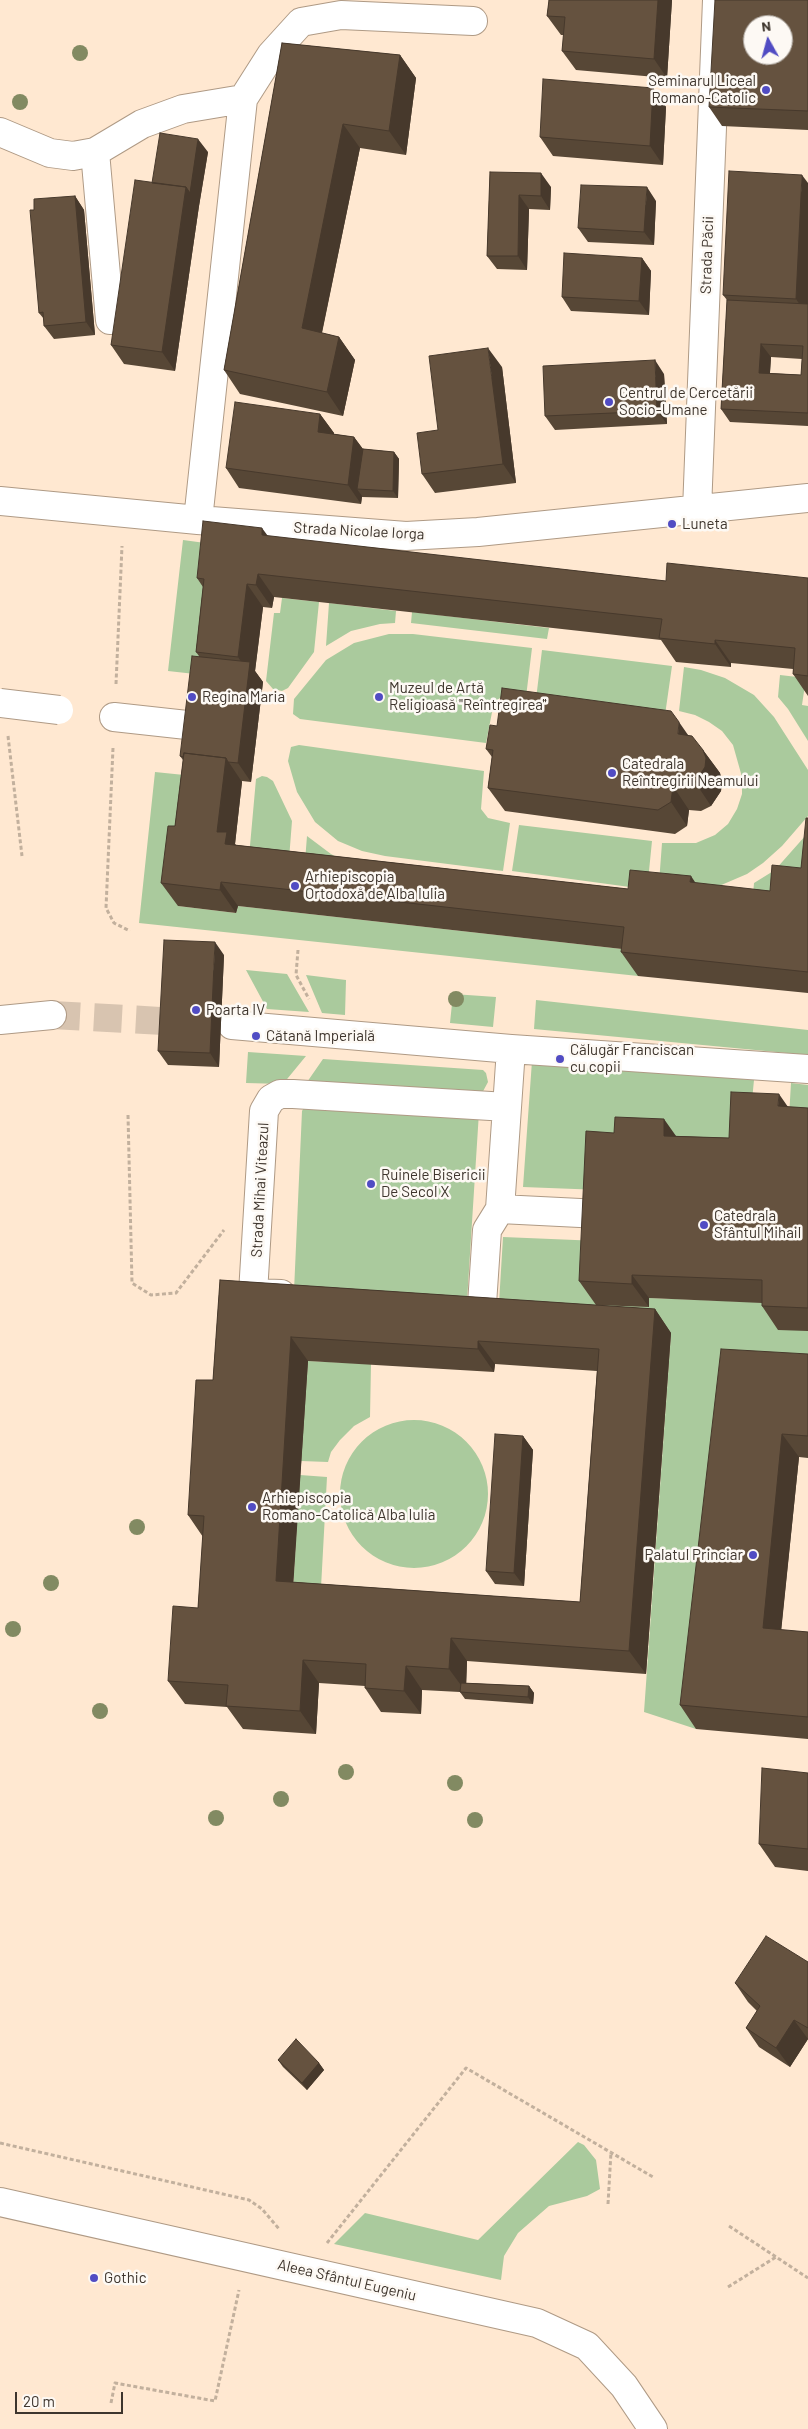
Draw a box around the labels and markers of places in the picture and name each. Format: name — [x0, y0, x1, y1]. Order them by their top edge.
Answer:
place label: Seminarul Liceal Romano-Catolic — [648, 72, 756, 107]
marker: Seminarul Liceal Romano-Catolic — [760, 84, 772, 96]
place label: Centrul de Cercetării Socio-Umane — [619, 384, 753, 419]
marker: Centrul de Cercetării Socio-Umane — [603, 396, 615, 408]
place label: Luneta — [682, 515, 728, 533]
marker: Luneta — [666, 518, 678, 530]
place label: Muzeul de Artă Religioasă "Reîntregirea" — [389, 679, 546, 714]
place label: Regina Maria — [202, 688, 285, 706]
marker: Regina Maria — [186, 691, 198, 703]
marker: Muzeul de Artă Religioasă "Reîntregirea" — [373, 691, 385, 703]
place label: Catedrala Reîntregirii Neamului — [622, 755, 759, 790]
marker: Catedrala Reîntregirii Neamului — [606, 767, 618, 779]
place label: Arhiepiscopia Ortodoxă de Alba Iulia — [305, 868, 445, 903]
marker: Arhiepiscopia Ortodoxă de Alba Iulia — [289, 880, 301, 892]
place label: Poarta IV — [206, 1001, 265, 1019]
marker: Poarta IV — [190, 1004, 202, 1016]
place label: Cătană Imperială — [266, 1027, 375, 1045]
marker: Cătană Imperială — [250, 1030, 262, 1042]
place label: Călugăr Franciscan cu copii — [570, 1041, 694, 1076]
marker: Călugăr Franciscan cu copii — [554, 1053, 566, 1065]
place label: Ruinele Bisericii De Secol X — [381, 1166, 486, 1201]
marker: Ruinele Bisericii De Secol X — [365, 1178, 377, 1190]
place label: Catedrala Sfântul Mihail — [714, 1207, 801, 1242]
marker: Catedrala Sfântul Mihail — [698, 1219, 710, 1231]
place label: Arhiepiscopia Romano-Catolică Alba Iulia — [262, 1489, 435, 1524]
marker: Arhiepiscopia Romano-Catolică Alba Iulia — [246, 1501, 258, 1513]
place label: Palatul Princiar — [645, 1546, 743, 1564]
marker: Palatul Princiar — [747, 1549, 759, 1561]
place label: Gothic — [104, 2269, 146, 2287]
marker: Gothic — [88, 2272, 100, 2284]

